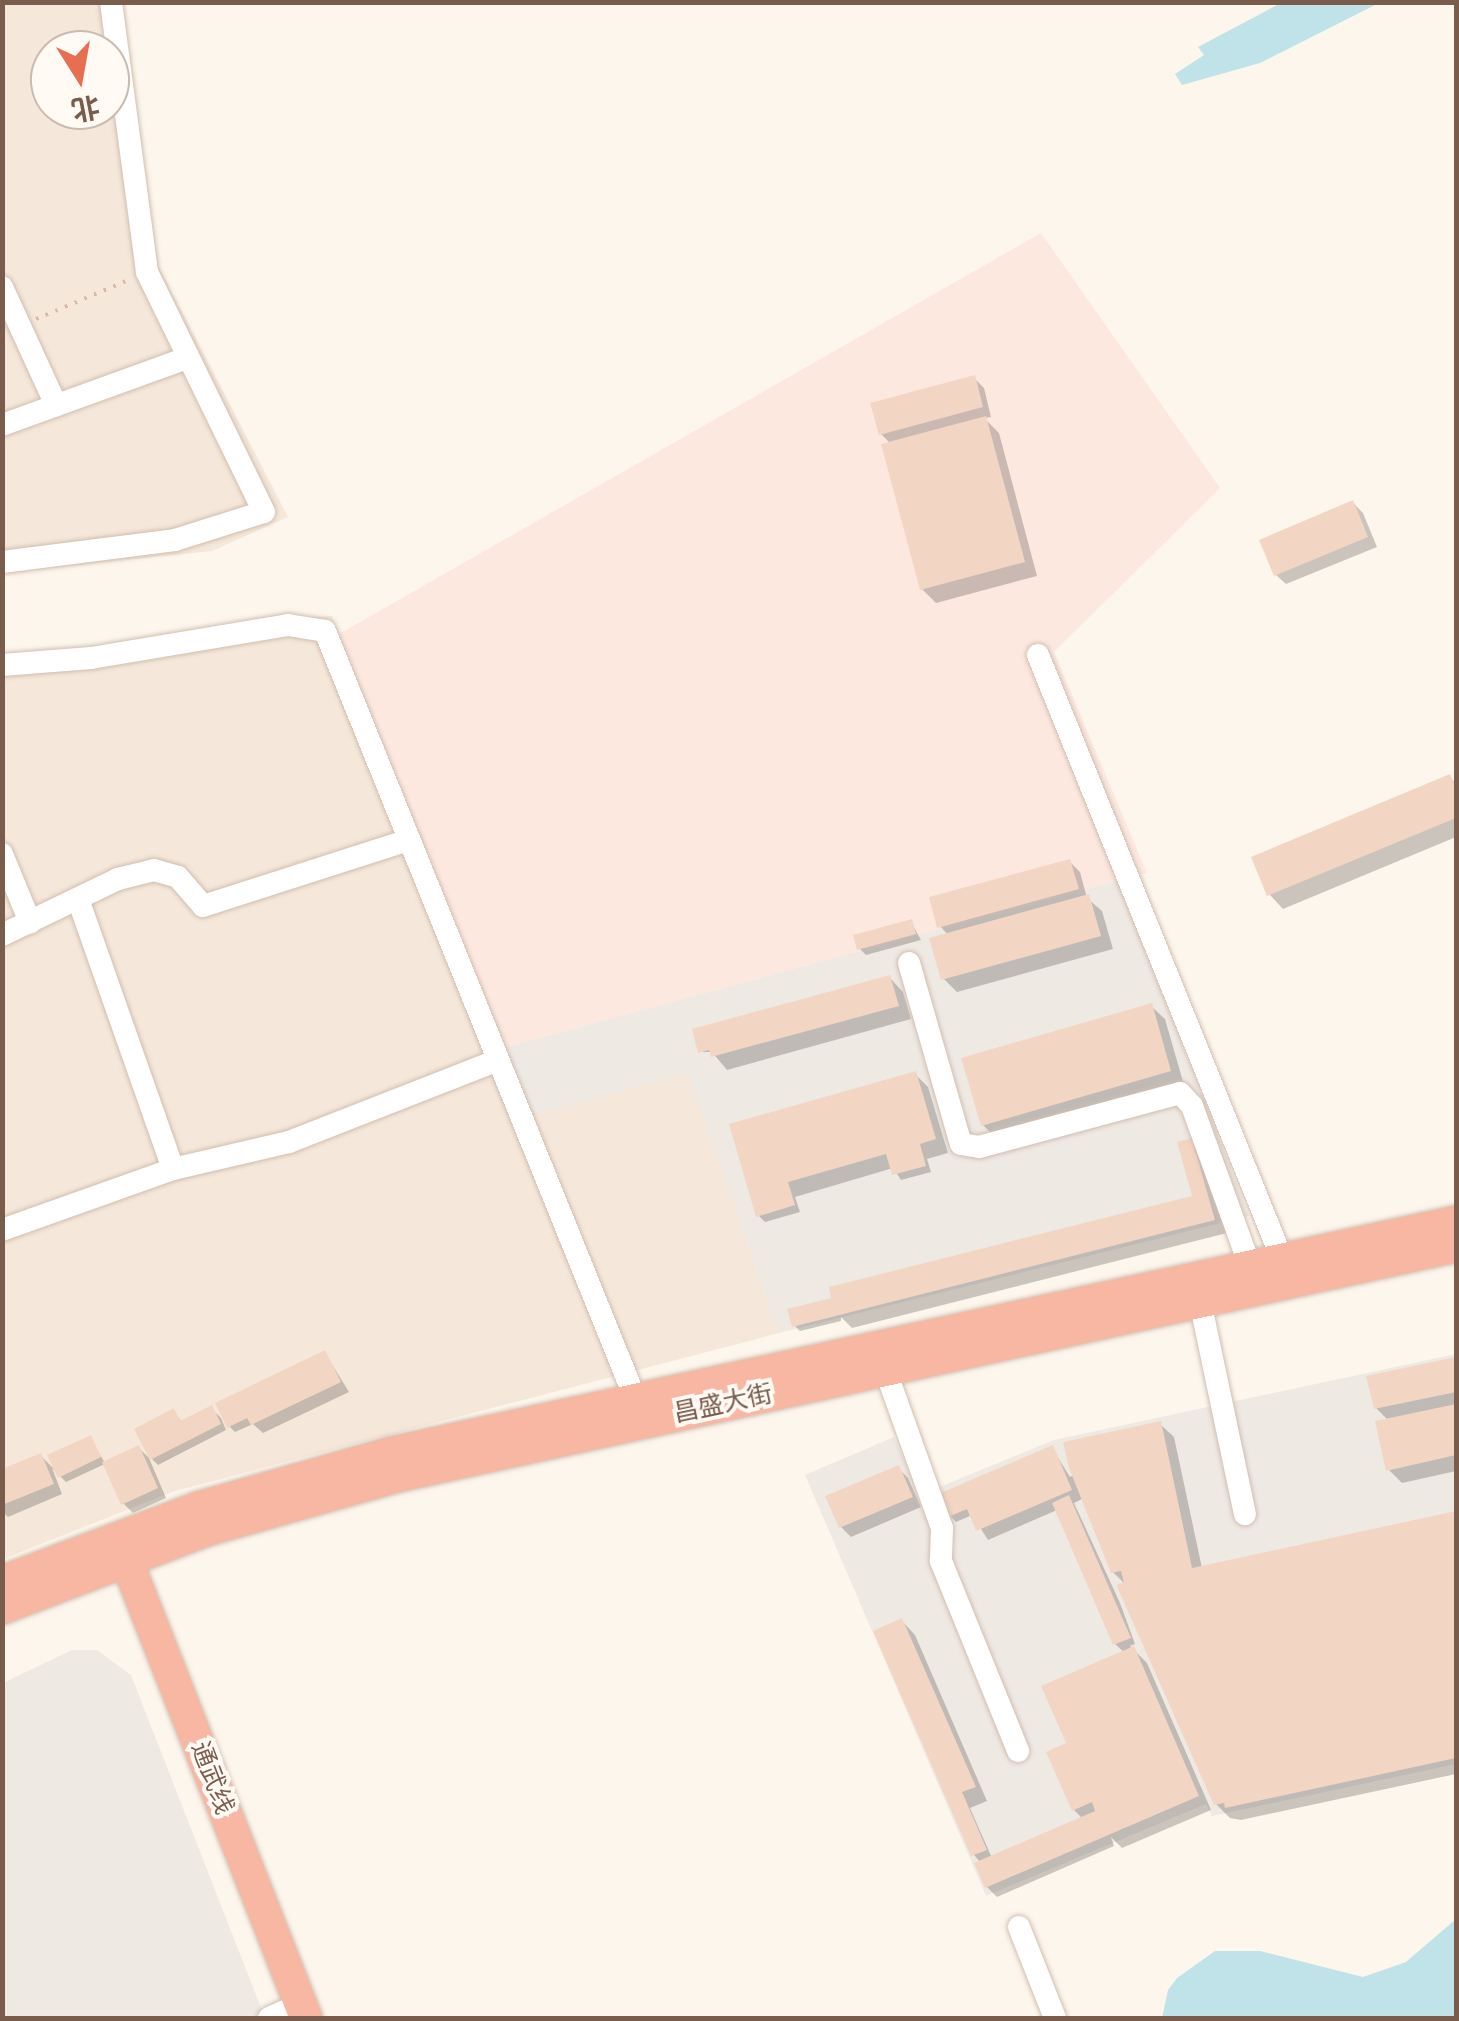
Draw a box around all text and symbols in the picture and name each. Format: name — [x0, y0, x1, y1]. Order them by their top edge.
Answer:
north arrow — [30, 30, 130, 130]
text: 北 — [69, 89, 102, 127]
street label: 昌盛大街 — [671, 1379, 775, 1429]
street label: 通武线 — [185, 1738, 239, 1818]

